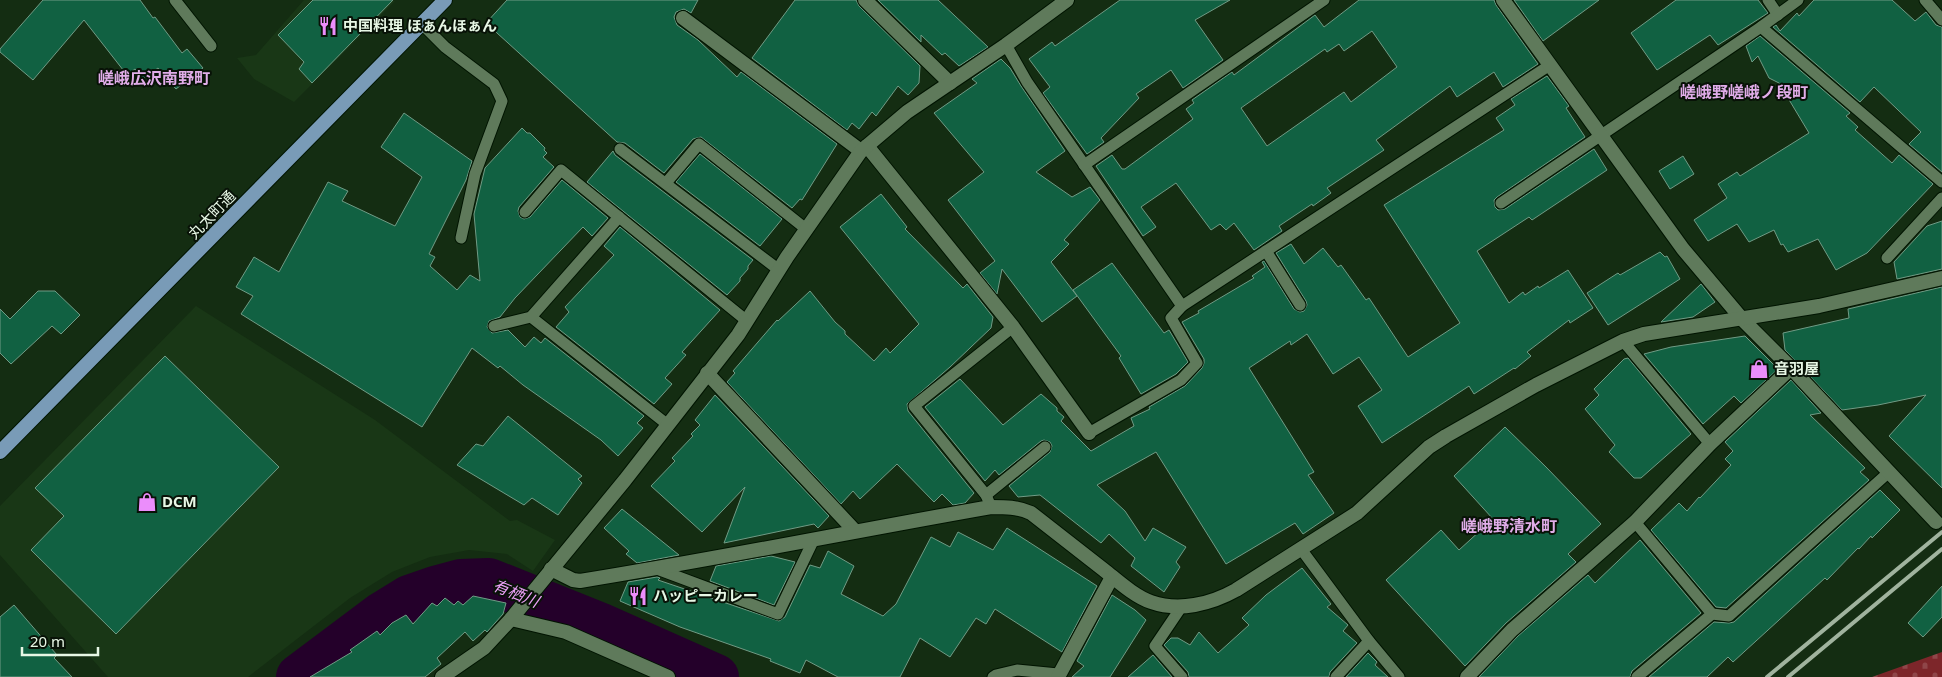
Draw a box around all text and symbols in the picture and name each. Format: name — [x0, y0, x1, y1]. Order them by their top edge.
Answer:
restaurant icon: 中国料理 ほぁんほぁん — [317, 15, 339, 37]
place label: 中国料理 ほぁんほぁん — [343, 15, 497, 35]
district label: 嵯峨広沢南野町 — [98, 67, 210, 89]
district label: 嵯峨野嵯峨ノ段町 — [1680, 81, 1808, 103]
street label: 丸太町通 — [183, 186, 239, 243]
shop icon: 音羽屋 — [1748, 358, 1770, 380]
place label: 音羽屋 — [1774, 358, 1819, 378]
shop icon: DCM — [136, 491, 158, 513]
place label: DCM — [162, 491, 197, 511]
district label: 嵯峨野清水町 — [1461, 515, 1557, 537]
water label: 有栖川 — [490, 574, 544, 613]
restaurant icon: ハッピーカレー — [627, 585, 649, 607]
place label: ハッピーカレー — [653, 585, 758, 605]
scale bar — [22, 624, 99, 656]
text: 20 m — [30, 631, 65, 651]

